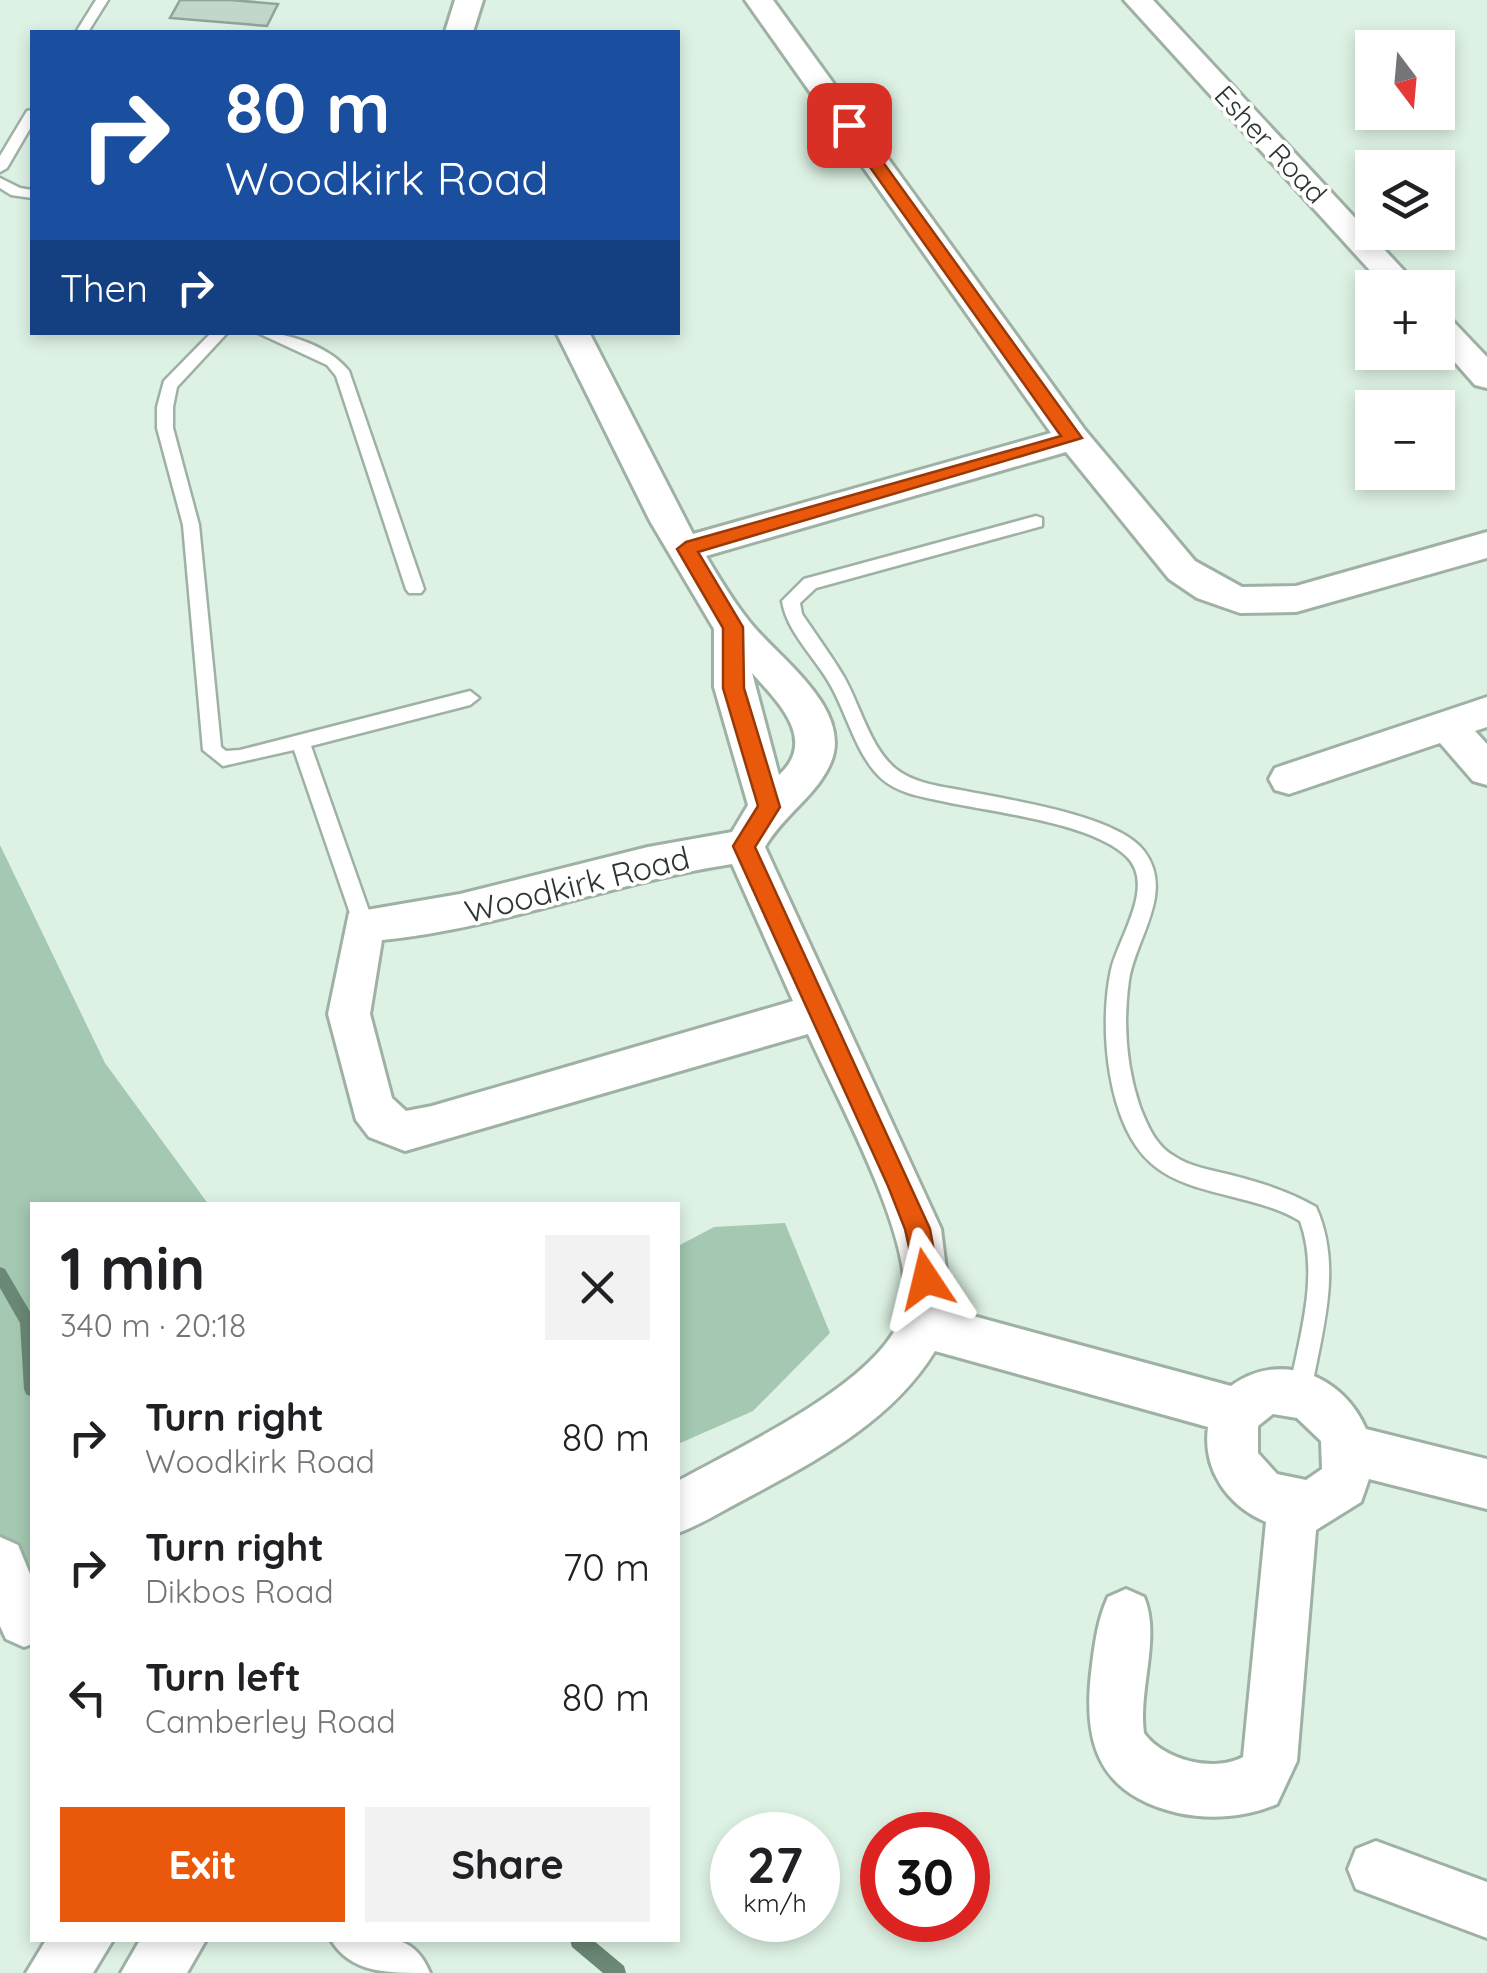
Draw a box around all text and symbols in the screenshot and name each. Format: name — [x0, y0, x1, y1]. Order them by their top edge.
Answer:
north arrow — [1355, 30, 1455, 130]
map controls — [1355, 30, 1455, 490]
text: 80 m — [225, 63, 390, 151]
icon: right — [60, 70, 190, 200]
street label: Esher Road — [1208, 78, 1334, 210]
pin — [807, 83, 892, 168]
icon: arrive — [822, 98, 877, 153]
text: Woodkirk Road — [225, 150, 548, 206]
button: layers — [1355, 150, 1455, 250]
icon: right — [168, 260, 223, 315]
text: Then — [60, 264, 148, 312]
button: + — [1355, 270, 1455, 370]
button: − — [1355, 390, 1455, 490]
street label: Woodkirk Road — [461, 837, 693, 931]
position arrow — [874, 1227, 978, 1331]
text: 1 min — [60, 1230, 205, 1305]
button: close — [545, 1235, 650, 1340]
text: 340 m · 20:18 — [60, 1305, 246, 1345]
text: Turn right — [145, 1393, 324, 1441]
icon: right — [60, 1410, 115, 1465]
text: 80 m — [562, 1413, 650, 1461]
text: Woodkirk Road — [145, 1441, 375, 1481]
text: Turn right — [145, 1523, 324, 1571]
icon: right — [60, 1540, 115, 1595]
text: 70 m — [563, 1543, 650, 1591]
text: Dikbos Road — [145, 1571, 334, 1611]
text: Turn left — [145, 1653, 301, 1701]
icon: left — [60, 1670, 115, 1725]
text: 80 m — [562, 1673, 650, 1721]
text: Camberley Road — [145, 1701, 396, 1741]
button: Exit — [60, 1807, 345, 1922]
button: Share — [365, 1807, 650, 1922]
speed limit sign: 30 — [860, 1812, 990, 1942]
text: 27 — [747, 1833, 803, 1896]
text: km/h — [743, 1887, 807, 1918]

